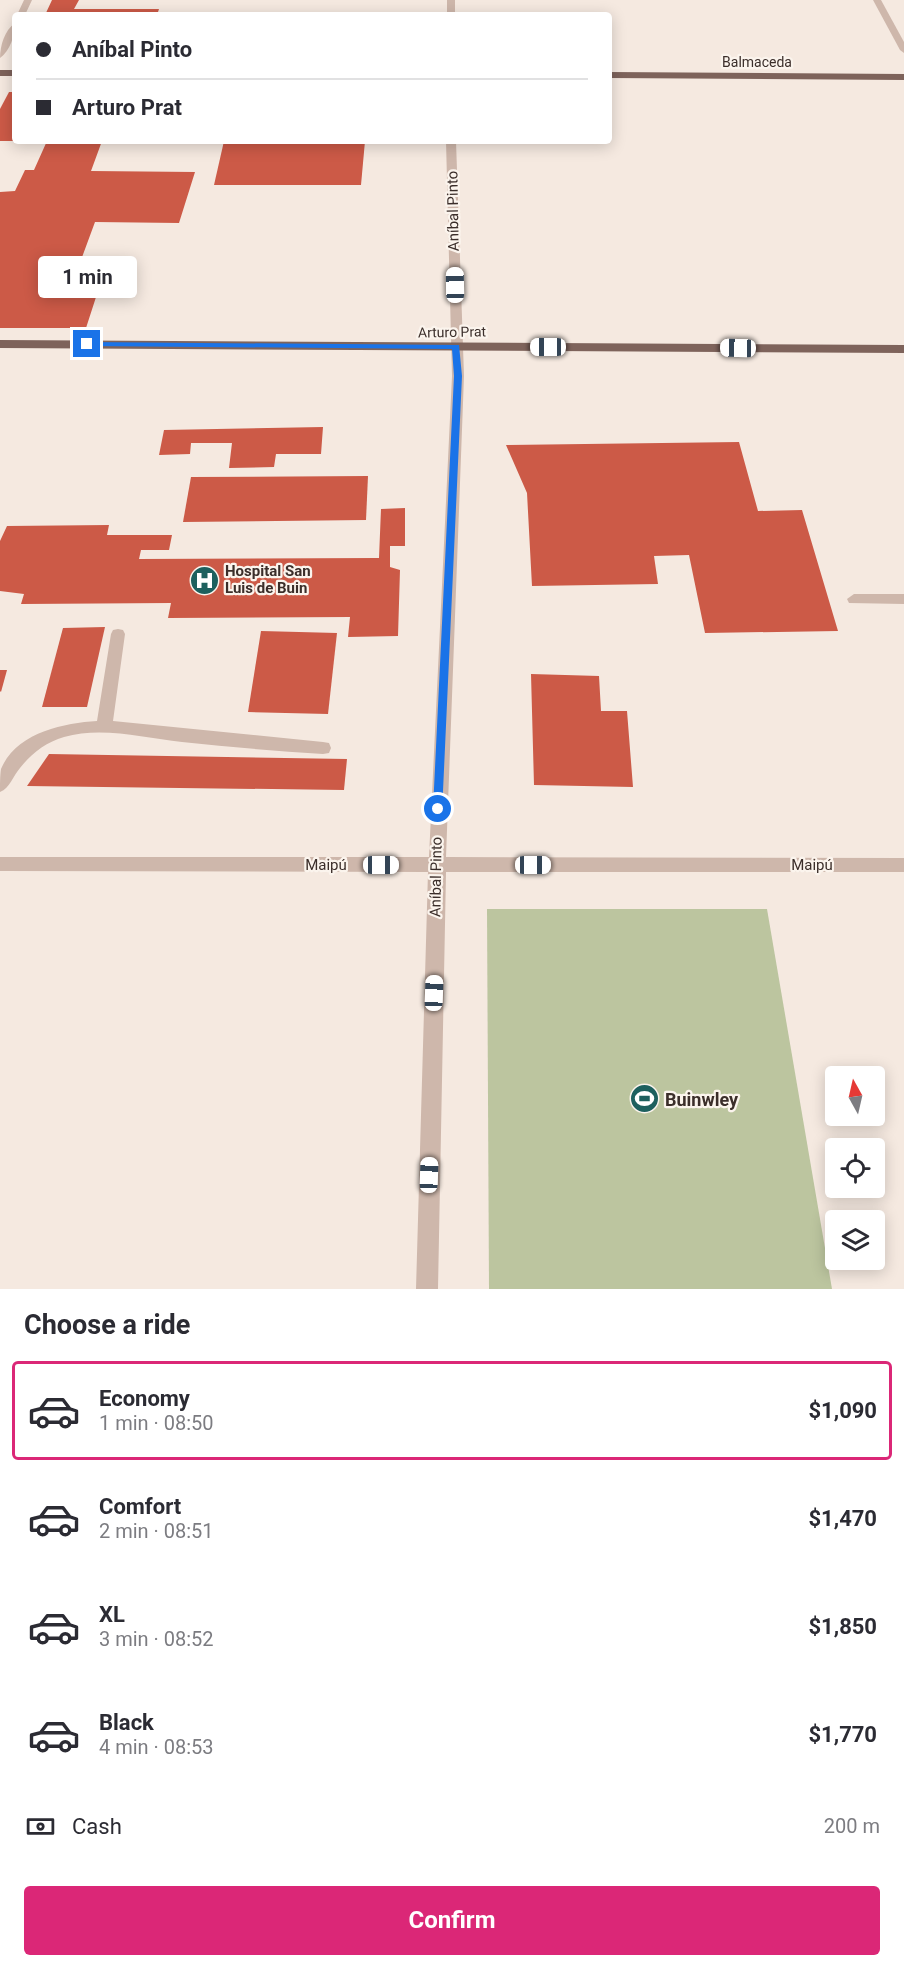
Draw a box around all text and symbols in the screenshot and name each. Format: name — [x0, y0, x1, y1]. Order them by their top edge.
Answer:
text: Aníbal Pinto — [72, 37, 192, 62]
street label: Balmaceda — [722, 54, 792, 70]
text: Arturo Prat — [72, 95, 182, 120]
street label: Aníbal Pinto — [443, 171, 463, 251]
callout: 1 min — [38, 257, 136, 299]
text: 1 min — [62, 265, 113, 289]
car — [446, 267, 464, 303]
street label: Arturo Prat — [418, 323, 487, 341]
route end — [73, 330, 100, 357]
car — [530, 338, 566, 356]
car — [720, 339, 756, 357]
place label: Hospital San Luis de Buin — [225, 562, 311, 597]
hospital icon: Hospital San Luis de Buin — [188, 564, 220, 596]
route start — [424, 795, 451, 822]
street label: Aníbal Pinto — [426, 837, 446, 917]
street label: Maipú — [305, 856, 347, 874]
car — [363, 856, 399, 874]
car — [515, 856, 551, 874]
street label: Maipú — [791, 856, 833, 874]
car — [424, 975, 444, 1011]
north arrow — [825, 1066, 885, 1126]
map controls — [825, 1066, 885, 1270]
sports icon: Buinwley — [628, 1083, 660, 1115]
place label: Buinwley — [665, 1089, 739, 1110]
button: locate — [825, 1138, 885, 1198]
car — [419, 1157, 439, 1193]
button: layers — [825, 1210, 885, 1270]
text: Choose a ride — [24, 1309, 190, 1341]
icon: car — [27, 1384, 81, 1438]
text: Economy — [99, 1386, 190, 1411]
text: $1,090 — [808, 1398, 877, 1423]
text: 1 min · 08:50 — [99, 1411, 214, 1435]
icon: car — [27, 1492, 81, 1546]
text: Comfort — [99, 1494, 181, 1519]
text: $1,470 — [808, 1506, 877, 1531]
text: 2 min · 08:51 — [99, 1519, 214, 1543]
icon: car — [27, 1600, 81, 1654]
text: XL — [99, 1602, 125, 1627]
text: $1,850 — [808, 1614, 877, 1639]
text: 3 min · 08:52 — [99, 1627, 214, 1651]
icon: car — [27, 1708, 81, 1762]
text: Black — [99, 1710, 154, 1735]
text: $1,770 — [808, 1722, 877, 1747]
text: 4 min · 08:53 — [99, 1735, 214, 1759]
icon: cash — [24, 1810, 57, 1843]
text: Cash — [72, 1814, 122, 1839]
text: 200 m — [824, 1814, 880, 1838]
button: Confirm — [24, 1886, 880, 1955]

